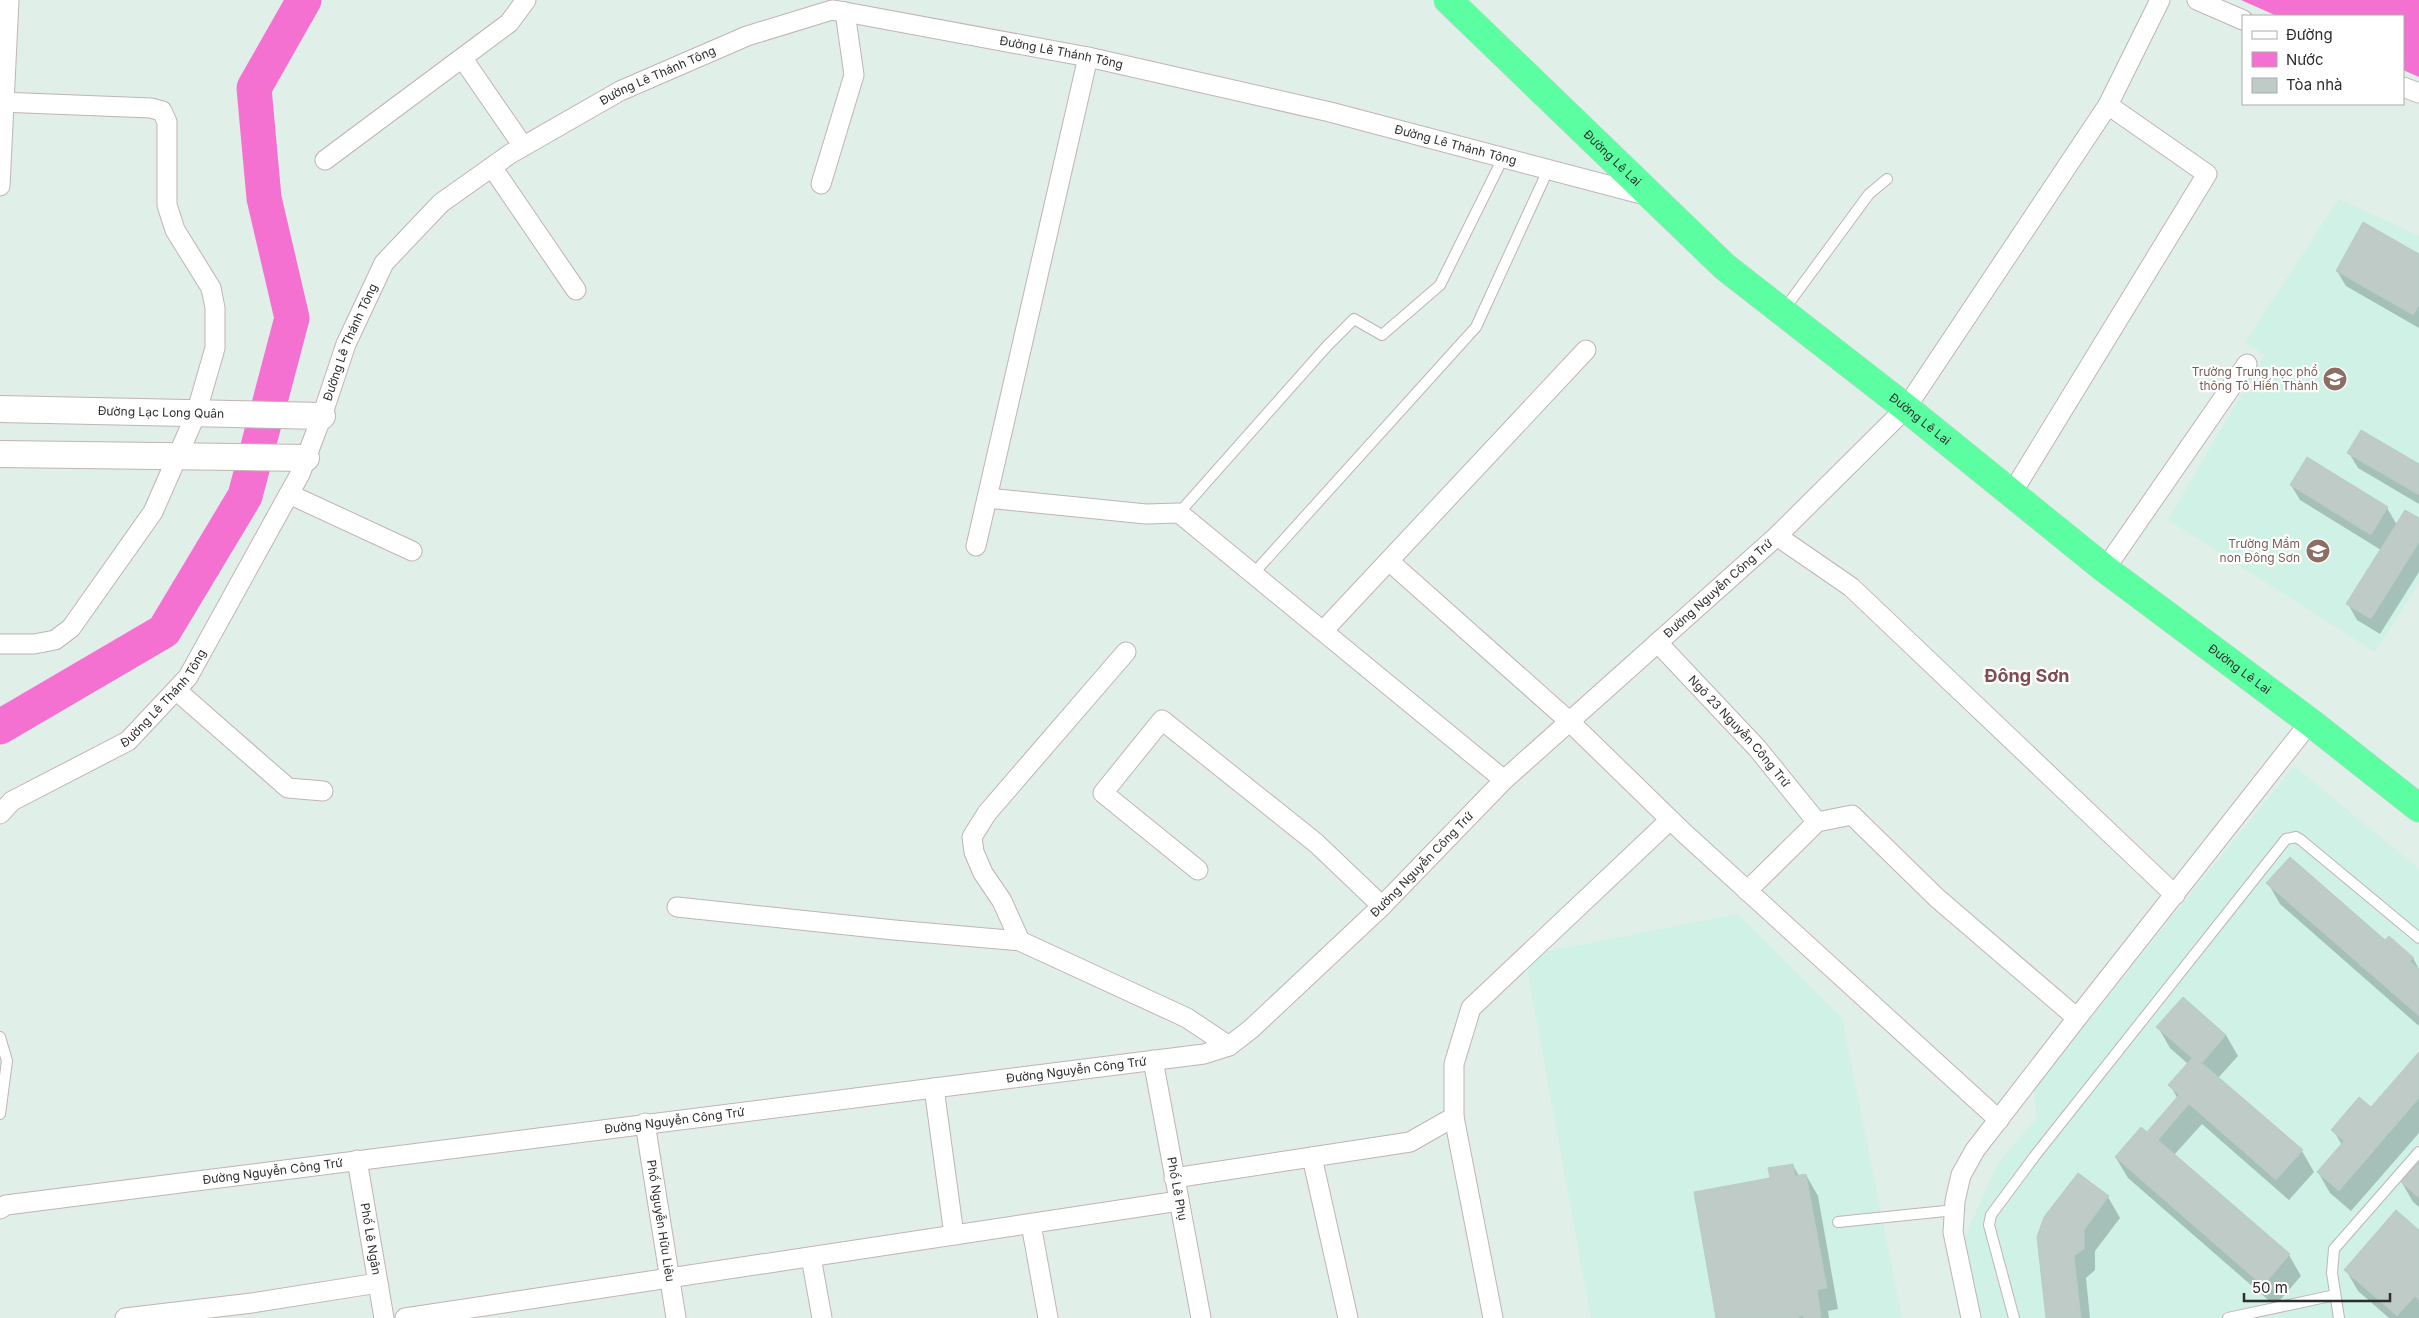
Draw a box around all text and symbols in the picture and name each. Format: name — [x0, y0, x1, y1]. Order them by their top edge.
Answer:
legend — [2242, 15, 2404, 105]
text: Đường — [2286, 25, 2333, 44]
street label: Đường Lê Thánh Tông — [998, 33, 1125, 72]
street label: Đường Lê Thánh Tông — [597, 43, 718, 108]
text: Nước — [2286, 50, 2324, 69]
text: Tòa nhà — [2286, 75, 2342, 94]
street label: Đường Lê Thánh Tông — [1393, 121, 1518, 168]
street label: Đường Lê Lai — [1581, 127, 1645, 189]
street label: Đường Lê Thánh Tông — [320, 281, 380, 403]
place label: Trường Trung học phổ thông Tô Hiến Thành — [2192, 364, 2318, 393]
school or university icon: Trường Trung học phổ thông Tô Hiến Thành — [2322, 366, 2348, 392]
street label: Đường Lê Lai — [1886, 390, 1954, 448]
street label: Đường Lạc Long Quân — [98, 403, 224, 421]
street label: Đường Nguyễn Công Trứ — [1660, 535, 1776, 641]
place label: Trường Mầm non Đông Sơn — [2220, 536, 2300, 565]
school or university icon: Trường Mầm non Đông Sơn — [2305, 538, 2331, 564]
street label: Đường Lê Lai — [2206, 641, 2274, 697]
street label: Đường Lê Thánh Tông — [118, 646, 209, 750]
district label: Đông Sơn — [1985, 665, 2069, 686]
street label: Ngõ 23 Nguyễn Công Trứ — [1685, 672, 1794, 790]
street label: Đường Nguyễn Công Trứ — [1367, 808, 1477, 920]
street label: Đường Nguyễn Công Trứ — [1005, 1053, 1148, 1086]
street label: Đường Nguyễn Công Trứ — [604, 1104, 746, 1137]
street label: Đường Nguyễn Công Trứ — [202, 1155, 344, 1187]
street label: Phố Lê Phụ — [1164, 1156, 1191, 1222]
street label: Phố Nguyễn Hữu Liêu — [644, 1159, 678, 1283]
street label: Phố Lê Ngân — [357, 1202, 384, 1276]
scale bar — [2244, 1270, 2390, 1302]
text: 50 m — [2252, 1278, 2288, 1297]

